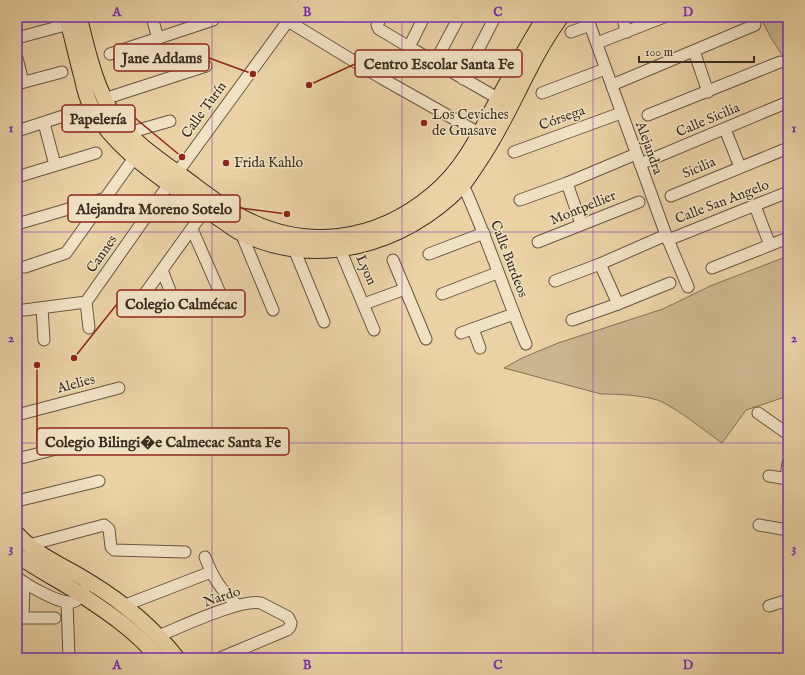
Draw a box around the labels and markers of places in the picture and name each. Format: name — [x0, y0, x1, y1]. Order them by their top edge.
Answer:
callout: Jane Addams — [114, 44, 209, 71]
callout: Centro Escolar Santa Fe — [355, 50, 522, 77]
callout: Papelería — [62, 105, 135, 132]
place label: Los Ceviches de Guasave — [432, 106, 509, 140]
marker: Los Ceviches de Guasave — [419, 118, 429, 128]
place label: Frida Kahlo — [234, 154, 303, 172]
marker: Frida Kahlo — [221, 158, 231, 168]
callout: Alejandra Moreno Sotelo — [68, 195, 240, 222]
callout: Colegio Calmécac — [117, 290, 245, 317]
callout: Colegio Bilingi�e Calmecac Santa Fe — [37, 428, 289, 455]

